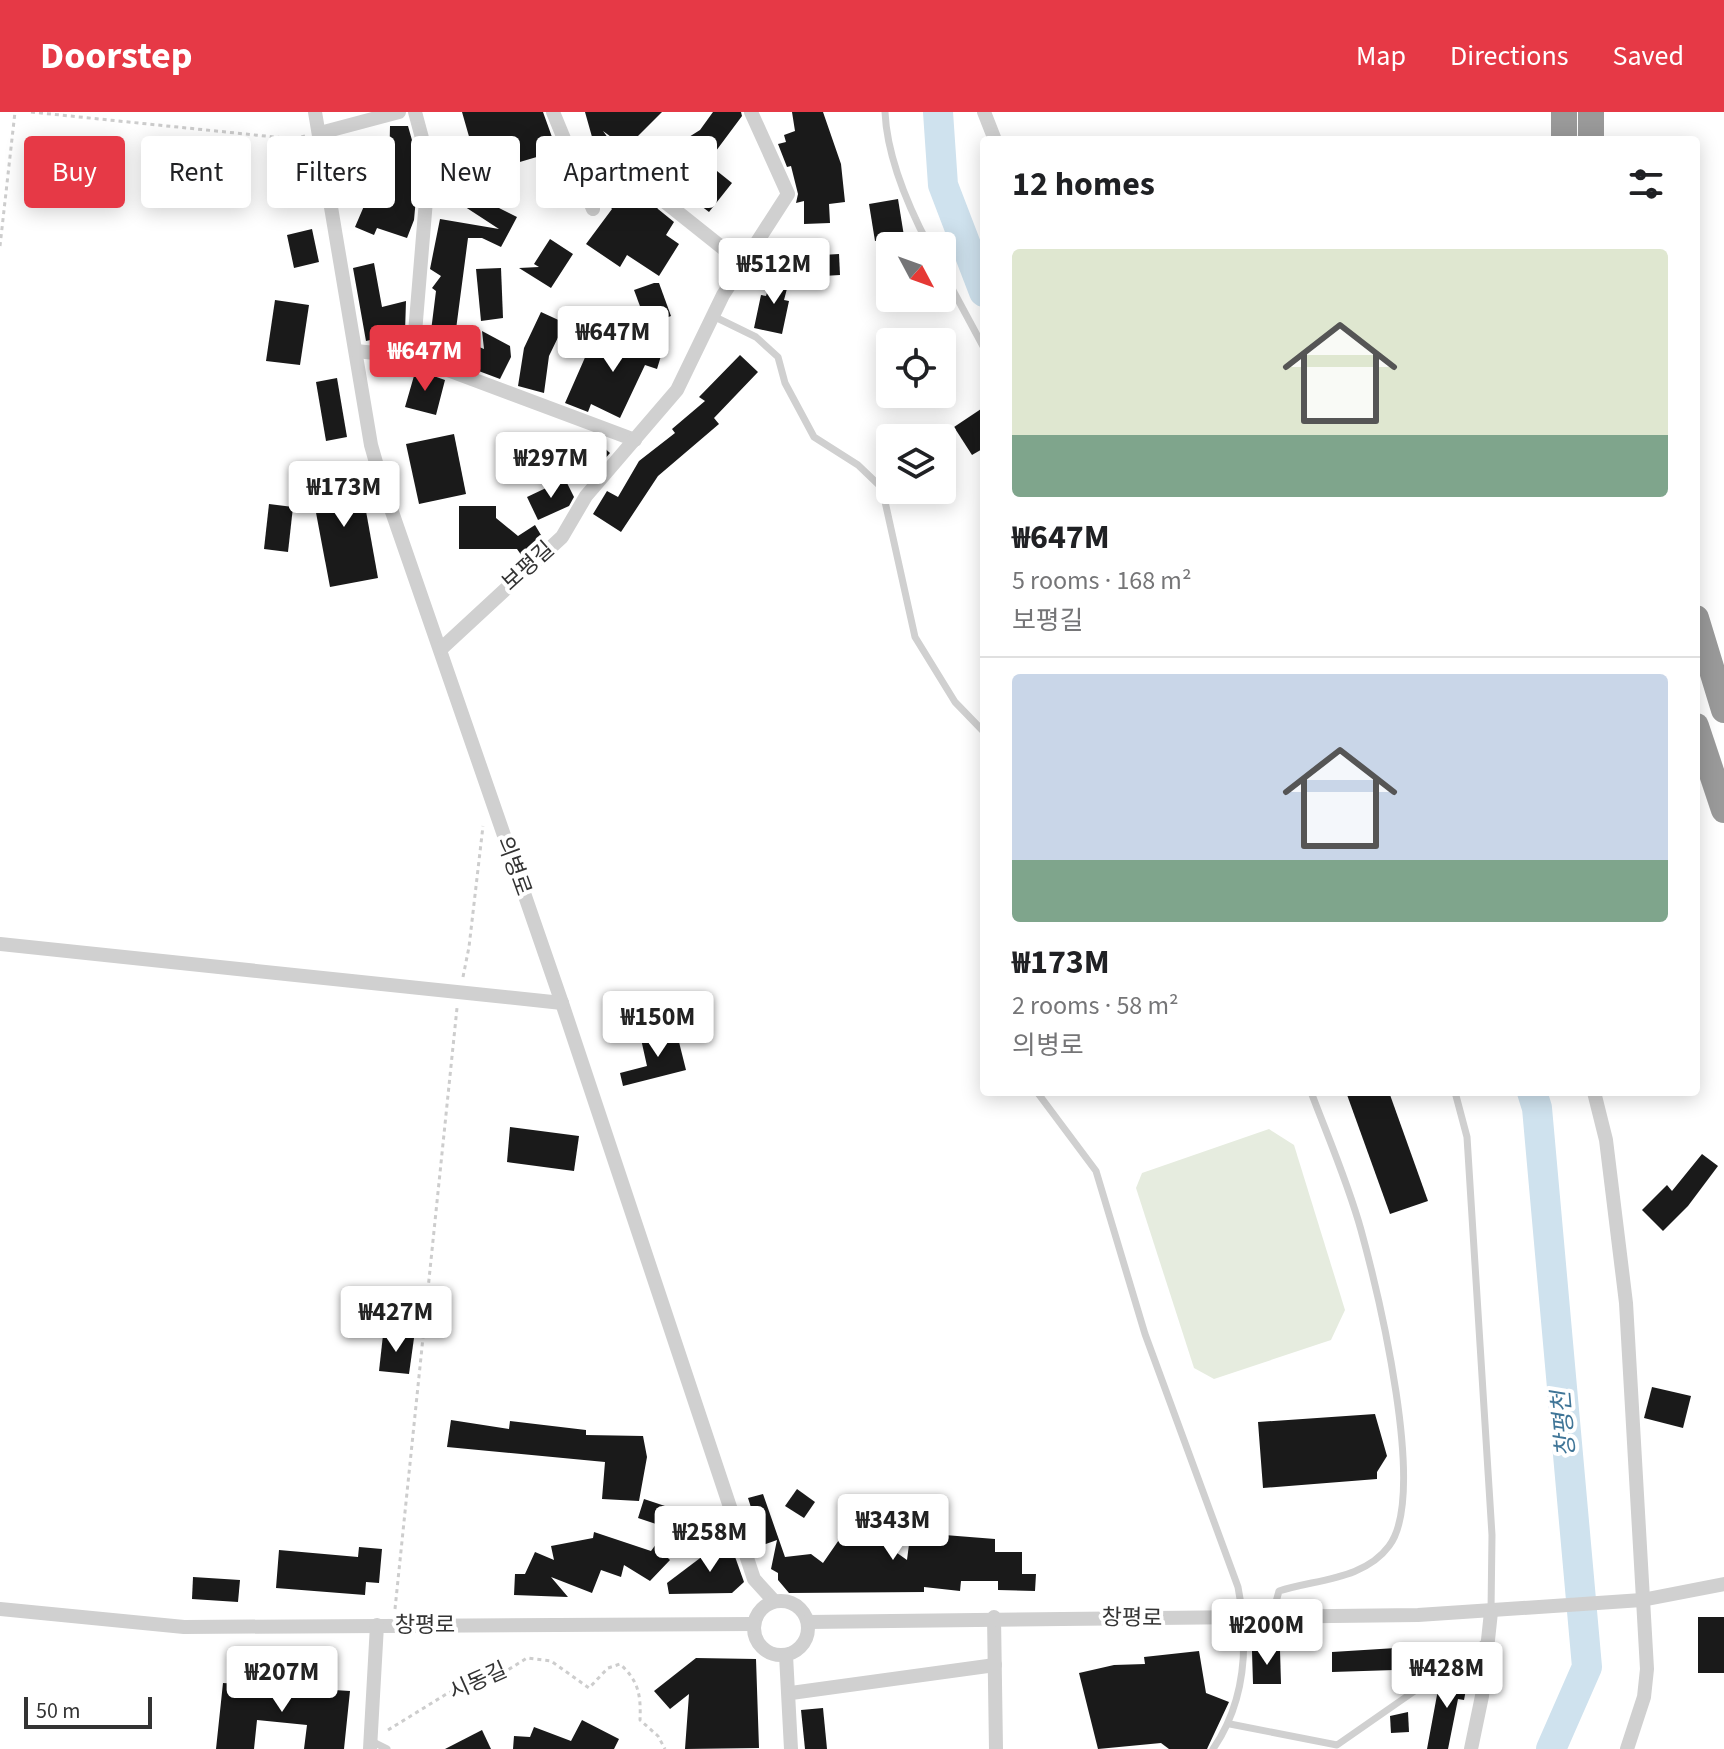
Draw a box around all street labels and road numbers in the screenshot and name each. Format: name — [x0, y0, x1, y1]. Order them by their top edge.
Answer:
street label: 보평길 — [495, 534, 561, 598]
street label: 의병로 — [489, 832, 539, 900]
street label: 창평로 — [1101, 1601, 1163, 1635]
street label: 창평로 — [395, 1609, 455, 1641]
street label: 시동길 — [444, 1654, 512, 1708]

